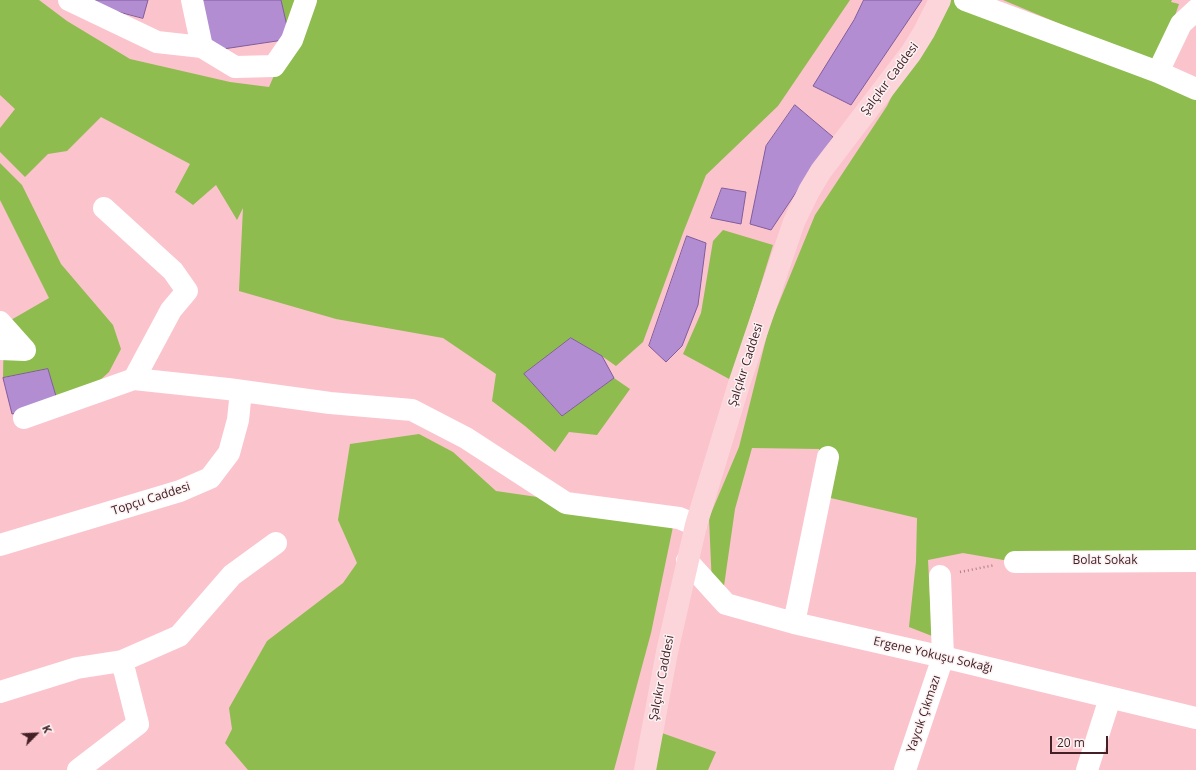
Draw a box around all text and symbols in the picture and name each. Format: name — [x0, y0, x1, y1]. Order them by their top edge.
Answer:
street label: Şalçıkır Caddesi — [858, 40, 922, 118]
street label: Şalçıkır Caddesi — [726, 321, 766, 409]
street label: Topçu Caddesi — [110, 480, 192, 518]
street label: Bolat Sokak — [1072, 554, 1138, 568]
street label: Şalçıkır Caddesi — [647, 634, 677, 722]
street label: Ergene Yokuşu Sokağı — [872, 634, 994, 676]
street label: Yaycık Çıkmazı — [904, 673, 944, 755]
north arrow — [16, 714, 56, 754]
text: K — [39, 723, 56, 735]
scale bar — [1052, 728, 1110, 754]
text: 20 m — [1057, 734, 1085, 751]

